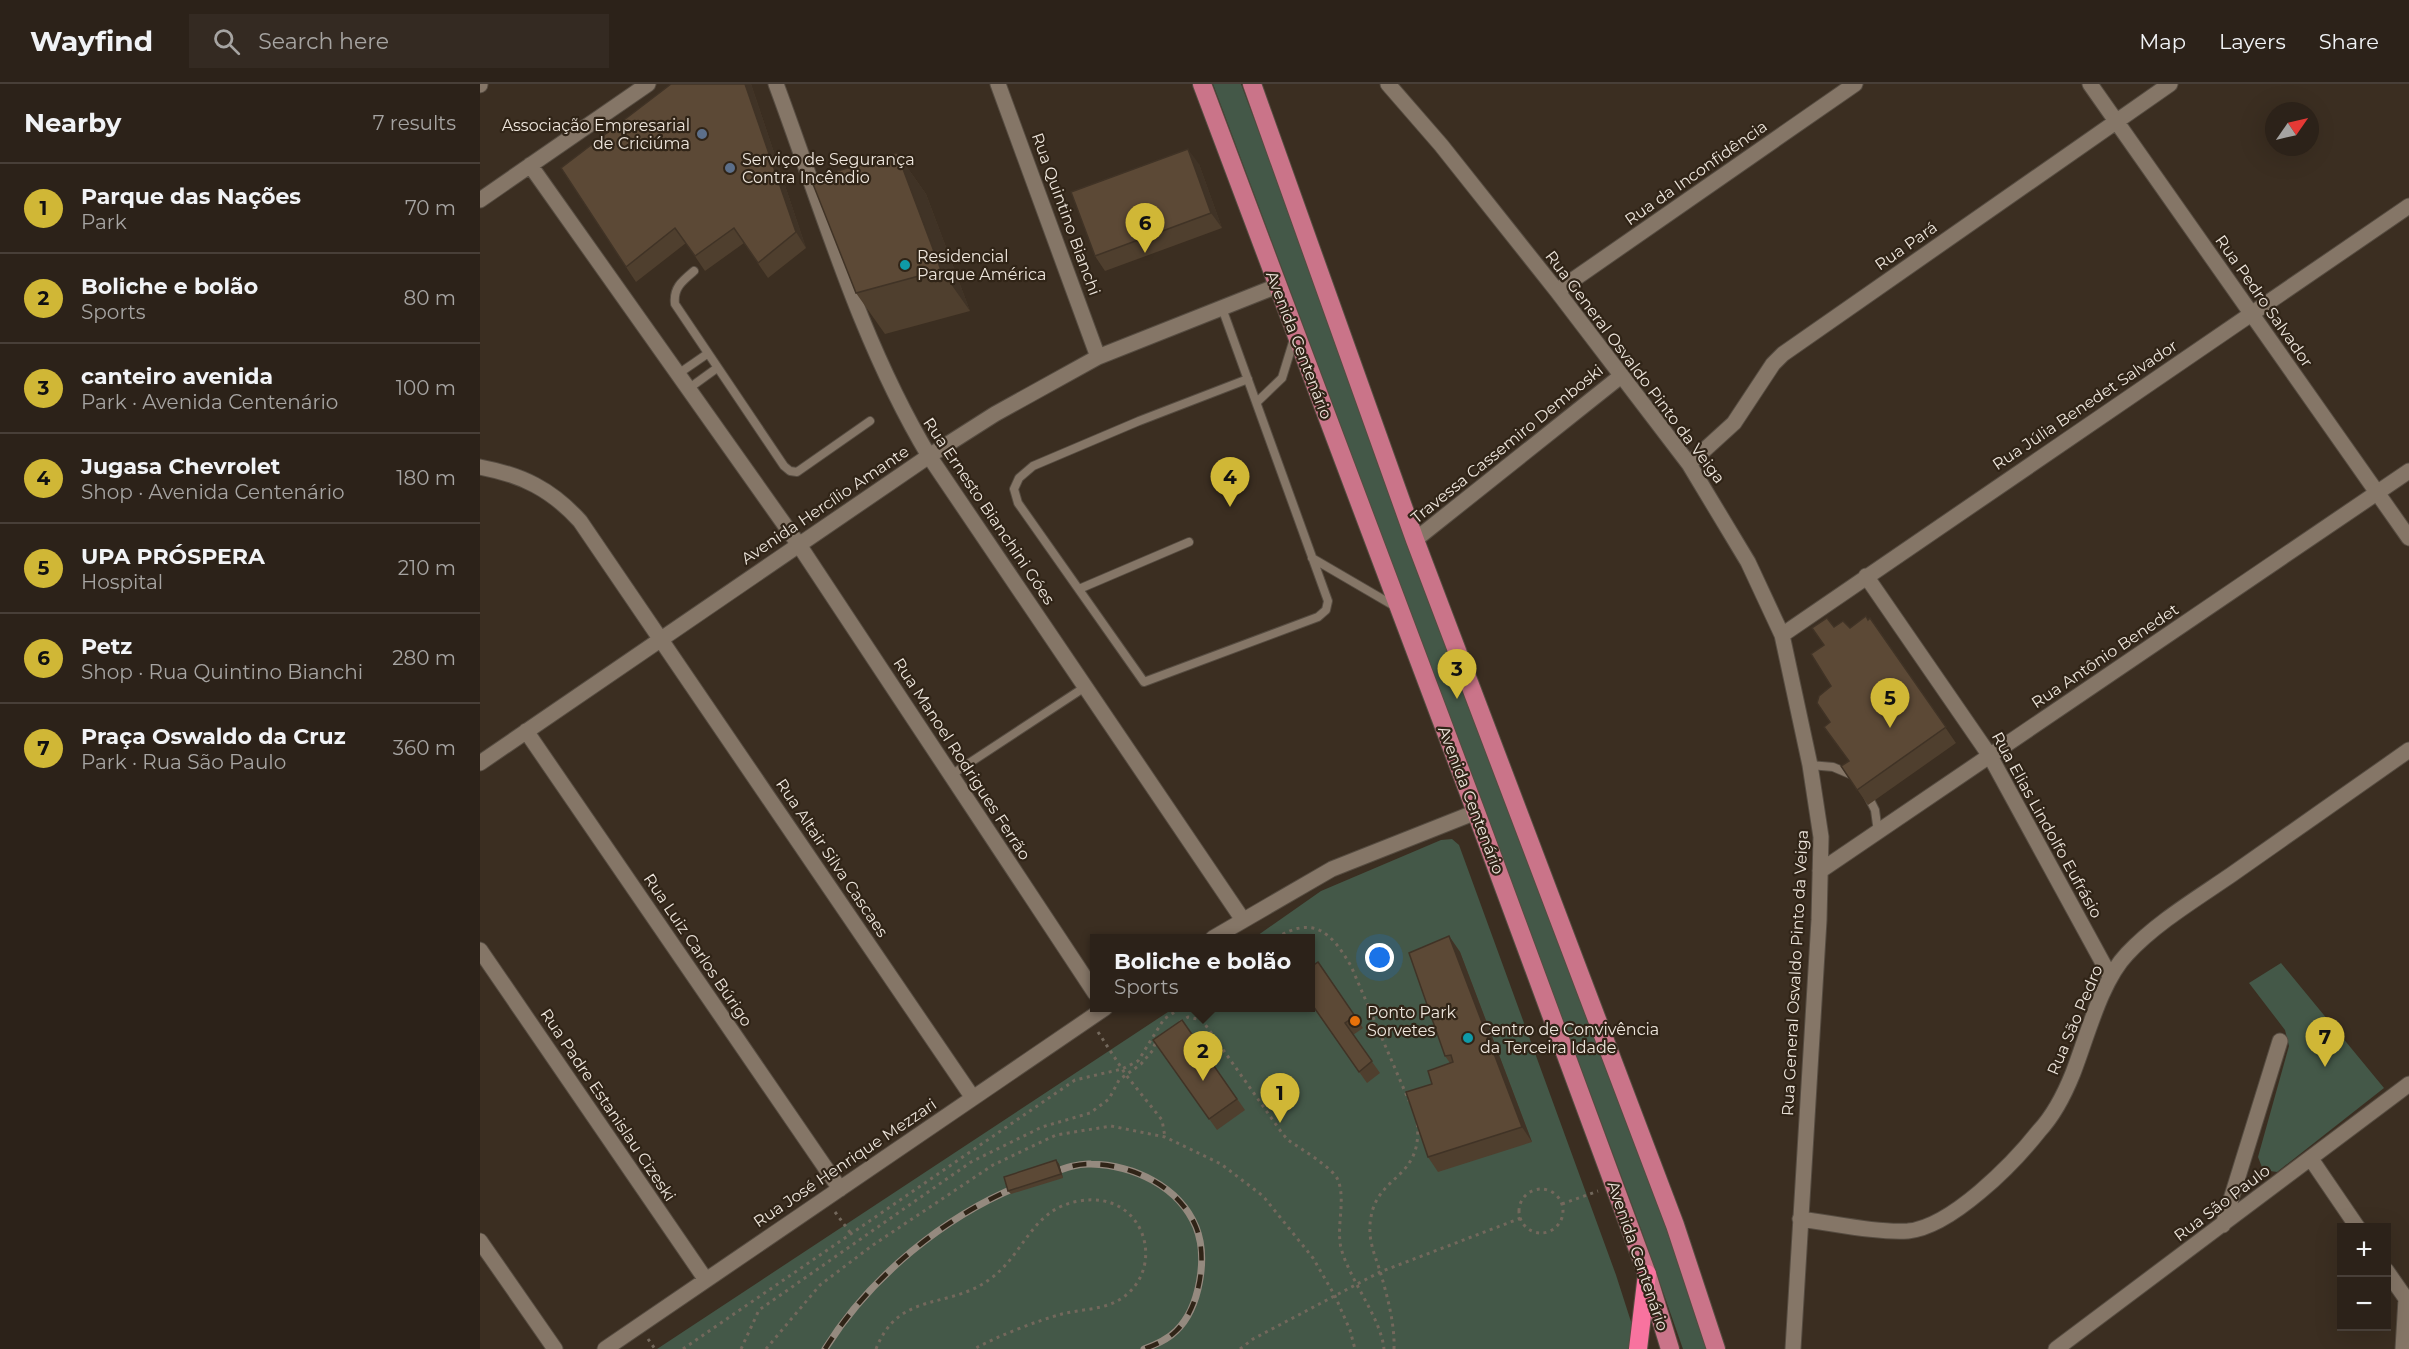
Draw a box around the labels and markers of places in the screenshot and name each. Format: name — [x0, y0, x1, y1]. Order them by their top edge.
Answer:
place label: Associação Empresarial de Criciúma — [502, 116, 690, 153]
marker: Associação Empresarial de Criciúma — [695, 127, 709, 141]
place label: Serviço de Segurança Contra Incêndio — [742, 150, 915, 187]
marker: Serviço de Segurança Contra Incêndio — [723, 161, 737, 175]
pin: 6 — [1126, 204, 1164, 253]
place label: Residencial Parque América — [917, 247, 1047, 284]
marker: Residencial Parque América — [898, 258, 912, 272]
pin: 4 — [1210, 458, 1250, 507]
pin: 3 — [1438, 650, 1476, 699]
pin: 5 — [1870, 678, 1910, 728]
place label: Ponto Park Sorvetes — [1367, 1003, 1457, 1040]
marker: Ponto Park Sorvetes — [1348, 1014, 1362, 1028]
pin: 7 — [2306, 1018, 2344, 1067]
place label: Centro de Convivência da Terceira Idade — [1480, 1020, 1659, 1057]
marker: Centro de Convivência da Terceira Idade — [1461, 1031, 1475, 1045]
pin: 2 — [1184, 1032, 1222, 1081]
pin: 1 — [1260, 1074, 1300, 1123]

